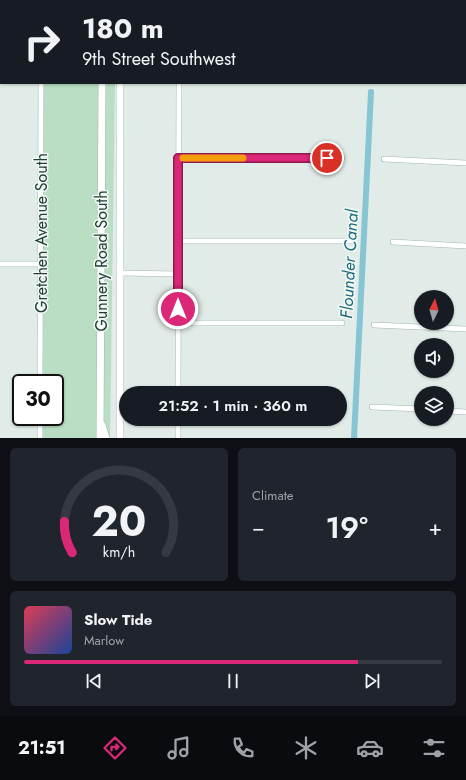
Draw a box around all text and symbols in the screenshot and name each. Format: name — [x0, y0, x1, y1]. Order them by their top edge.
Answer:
text: 180 m — [82, 8, 164, 49]
icon: right — [16, 16, 68, 68]
text: 9th Street Southwest — [82, 46, 236, 72]
pin — [310, 141, 344, 175]
icon: arrive — [316, 147, 338, 169]
street label: Gretchen Avenue South — [30, 153, 53, 313]
street label: Gunnery Road South — [90, 190, 113, 332]
water label: Flounder Canal — [334, 207, 364, 319]
position arrow — [157, 288, 199, 330]
north arrow — [414, 290, 454, 330]
map controls — [414, 290, 454, 426]
button: sound — [414, 338, 454, 378]
speed limit sign: 30 — [12, 374, 64, 426]
button: layers — [414, 386, 454, 426]
text: 21:52 · 1 min · 360 m — [159, 395, 307, 417]
text: Climate — [252, 486, 293, 505]
text: 20 — [92, 490, 146, 551]
text: 19° — [325, 506, 368, 549]
text: − — [252, 511, 265, 543]
text: + — [428, 511, 442, 543]
text: km/h — [103, 541, 135, 561]
text: Slow Tide — [84, 609, 152, 631]
text: Marlow — [84, 631, 124, 650]
icon: previous — [83, 670, 105, 692]
icon: pause — [222, 670, 244, 692]
icon: next — [361, 670, 383, 692]
icon: directions — [101, 734, 129, 762]
icon: music — [165, 734, 193, 762]
icon: phone — [229, 734, 257, 762]
icon: climate — [292, 734, 320, 762]
icon: car — [356, 734, 384, 762]
icon: filters — [420, 734, 448, 762]
text: 21:51 — [18, 735, 65, 761]

